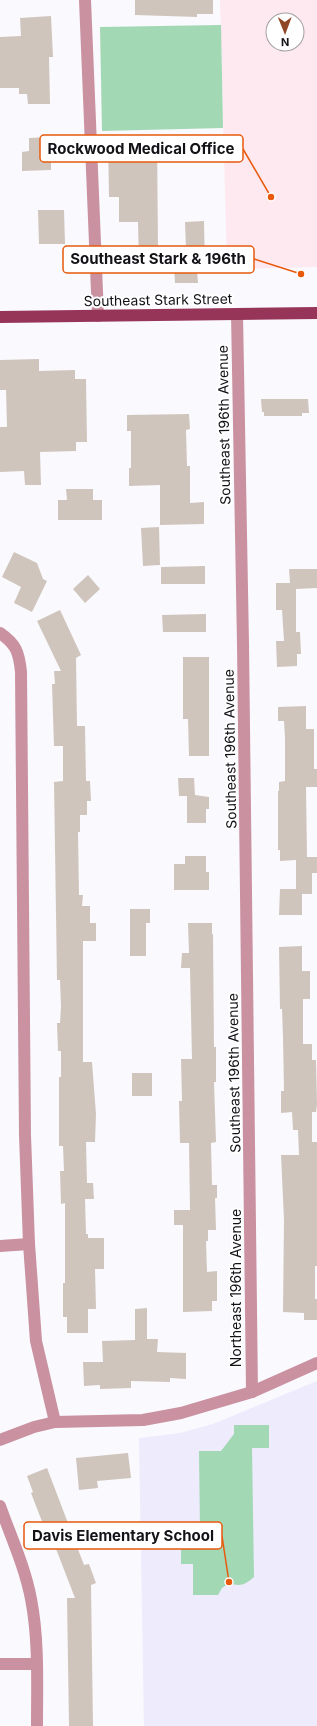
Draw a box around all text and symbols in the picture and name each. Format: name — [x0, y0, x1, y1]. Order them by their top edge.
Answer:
north arrow — [265, 12, 305, 52]
text: N — [281, 35, 289, 49]
callout: Rockwood Medical Office — [40, 135, 243, 162]
text: Rockwood Medical Office — [48, 139, 235, 158]
callout: Southeast Stark & 196th — [63, 246, 254, 273]
text: Southeast Stark & 196th — [70, 249, 246, 268]
street label: Southeast Stark Street — [84, 290, 233, 309]
street label: Southeast 196th Avenue — [214, 345, 233, 505]
street label: Southeast 196th Avenue — [220, 669, 239, 829]
street label: Southeast 196th Avenue — [224, 993, 243, 1153]
street label: Northeast 196th Avenue — [227, 1209, 244, 1367]
callout: Davis Elementary School — [24, 1522, 222, 1549]
text: Davis Elementary School — [32, 1526, 214, 1545]

